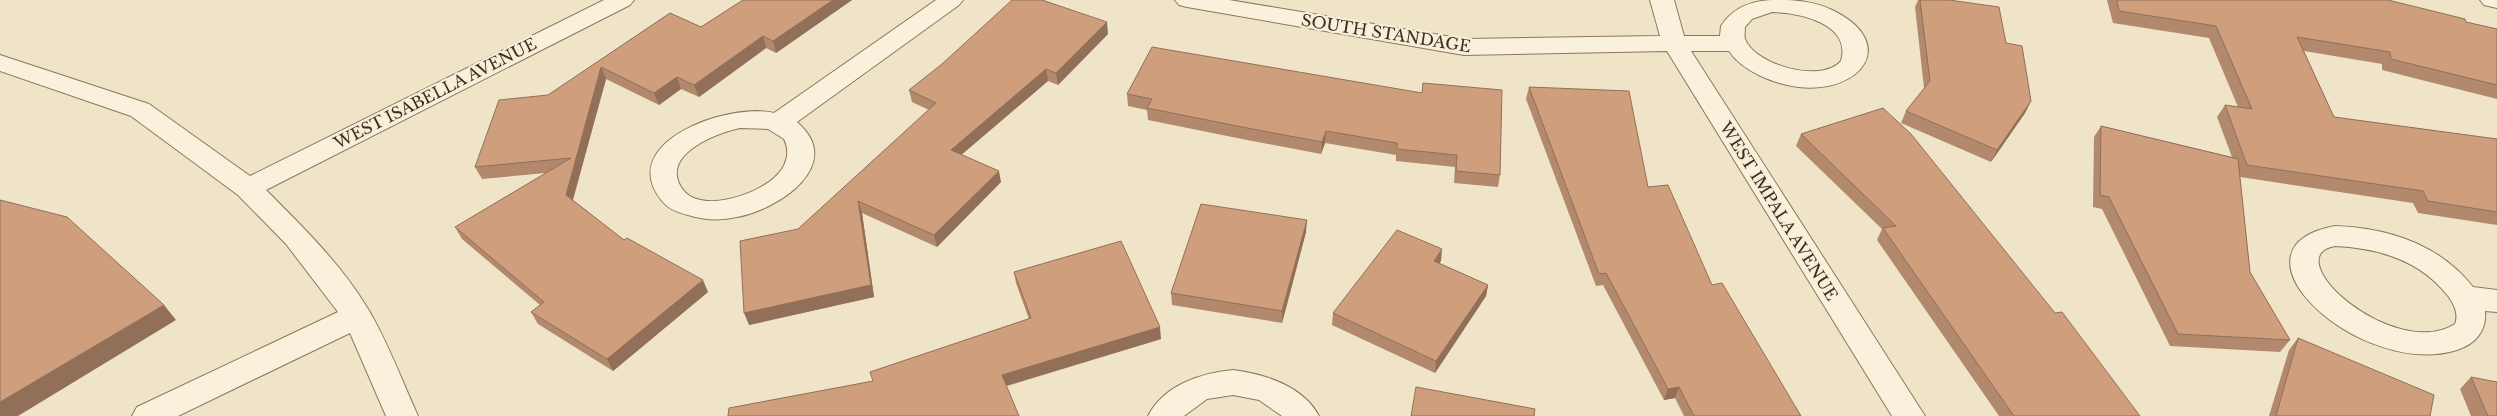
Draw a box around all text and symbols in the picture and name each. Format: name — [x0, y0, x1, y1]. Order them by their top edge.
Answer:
street label: SOUTH STANDAGE — [1300, 10, 1472, 56]
street label: WEST ISABELLA AVENUE — [330, 33, 540, 153]
street label: WEST IMPALA AVENUE — [1715, 117, 1842, 304]

